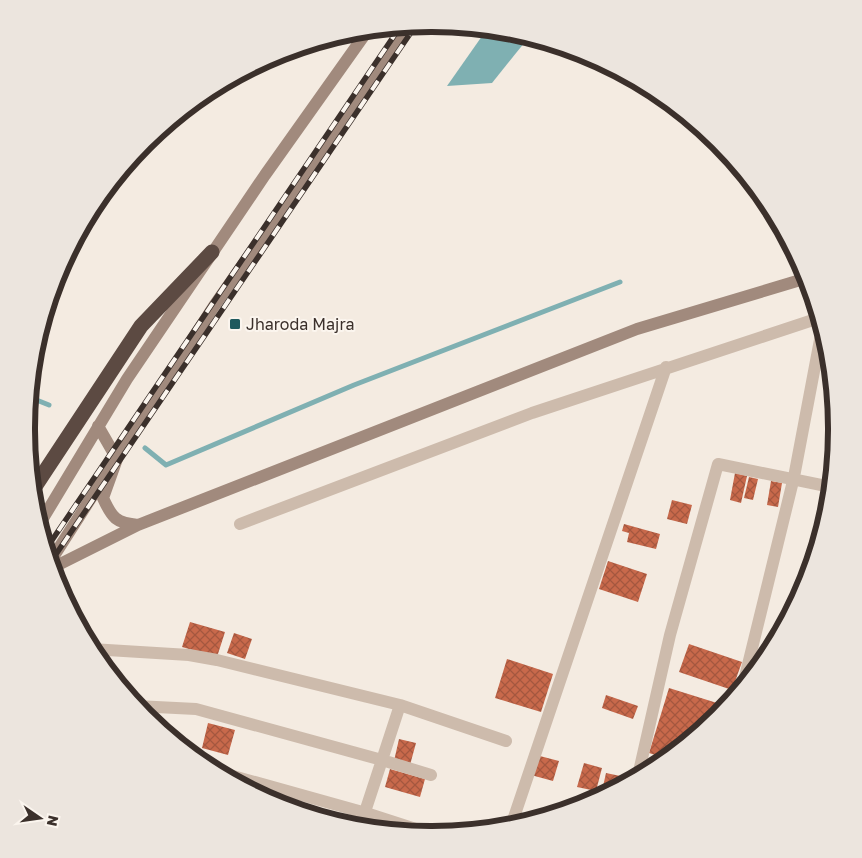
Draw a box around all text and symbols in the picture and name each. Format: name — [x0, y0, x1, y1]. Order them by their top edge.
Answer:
place label: Jharoda Majra — [246, 314, 355, 334]
marker: Jharoda Majra — [228, 317, 242, 331]
north arrow — [15, 793, 65, 843]
text: N — [44, 814, 63, 828]

